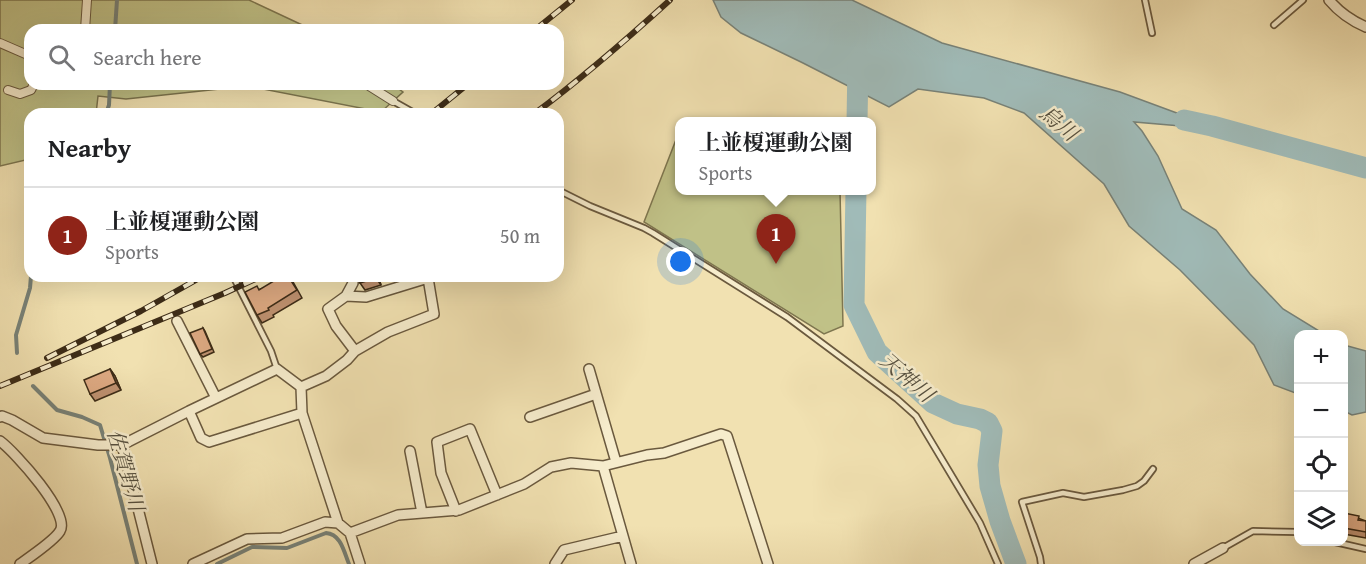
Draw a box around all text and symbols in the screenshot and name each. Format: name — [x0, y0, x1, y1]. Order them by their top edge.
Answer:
search box — [24, 24, 564, 90]
icon: search — [45, 41, 78, 74]
text: Search here — [93, 41, 202, 73]
water label: 烏川 — [1033, 98, 1087, 150]
popup — [675, 117, 876, 195]
text: 上並榎運動公園 — [698, 126, 853, 158]
text: Nearby — [48, 128, 131, 167]
text: Sports — [698, 158, 753, 187]
text: 上並榎運動公園 — [105, 205, 259, 237]
pin: 1 — [756, 214, 796, 264]
text: 1 — [62, 221, 73, 250]
text: 50 m — [500, 221, 540, 250]
text: Sports — [105, 237, 159, 266]
your location — [666, 247, 695, 276]
map controls — [1294, 330, 1348, 546]
button: + — [1294, 330, 1348, 384]
water label: 天神川 — [873, 345, 942, 411]
button: − — [1294, 384, 1348, 438]
water label: 佐賀野川 — [100, 425, 153, 517]
button: locate — [1294, 438, 1348, 492]
button: layers — [1294, 492, 1348, 546]

